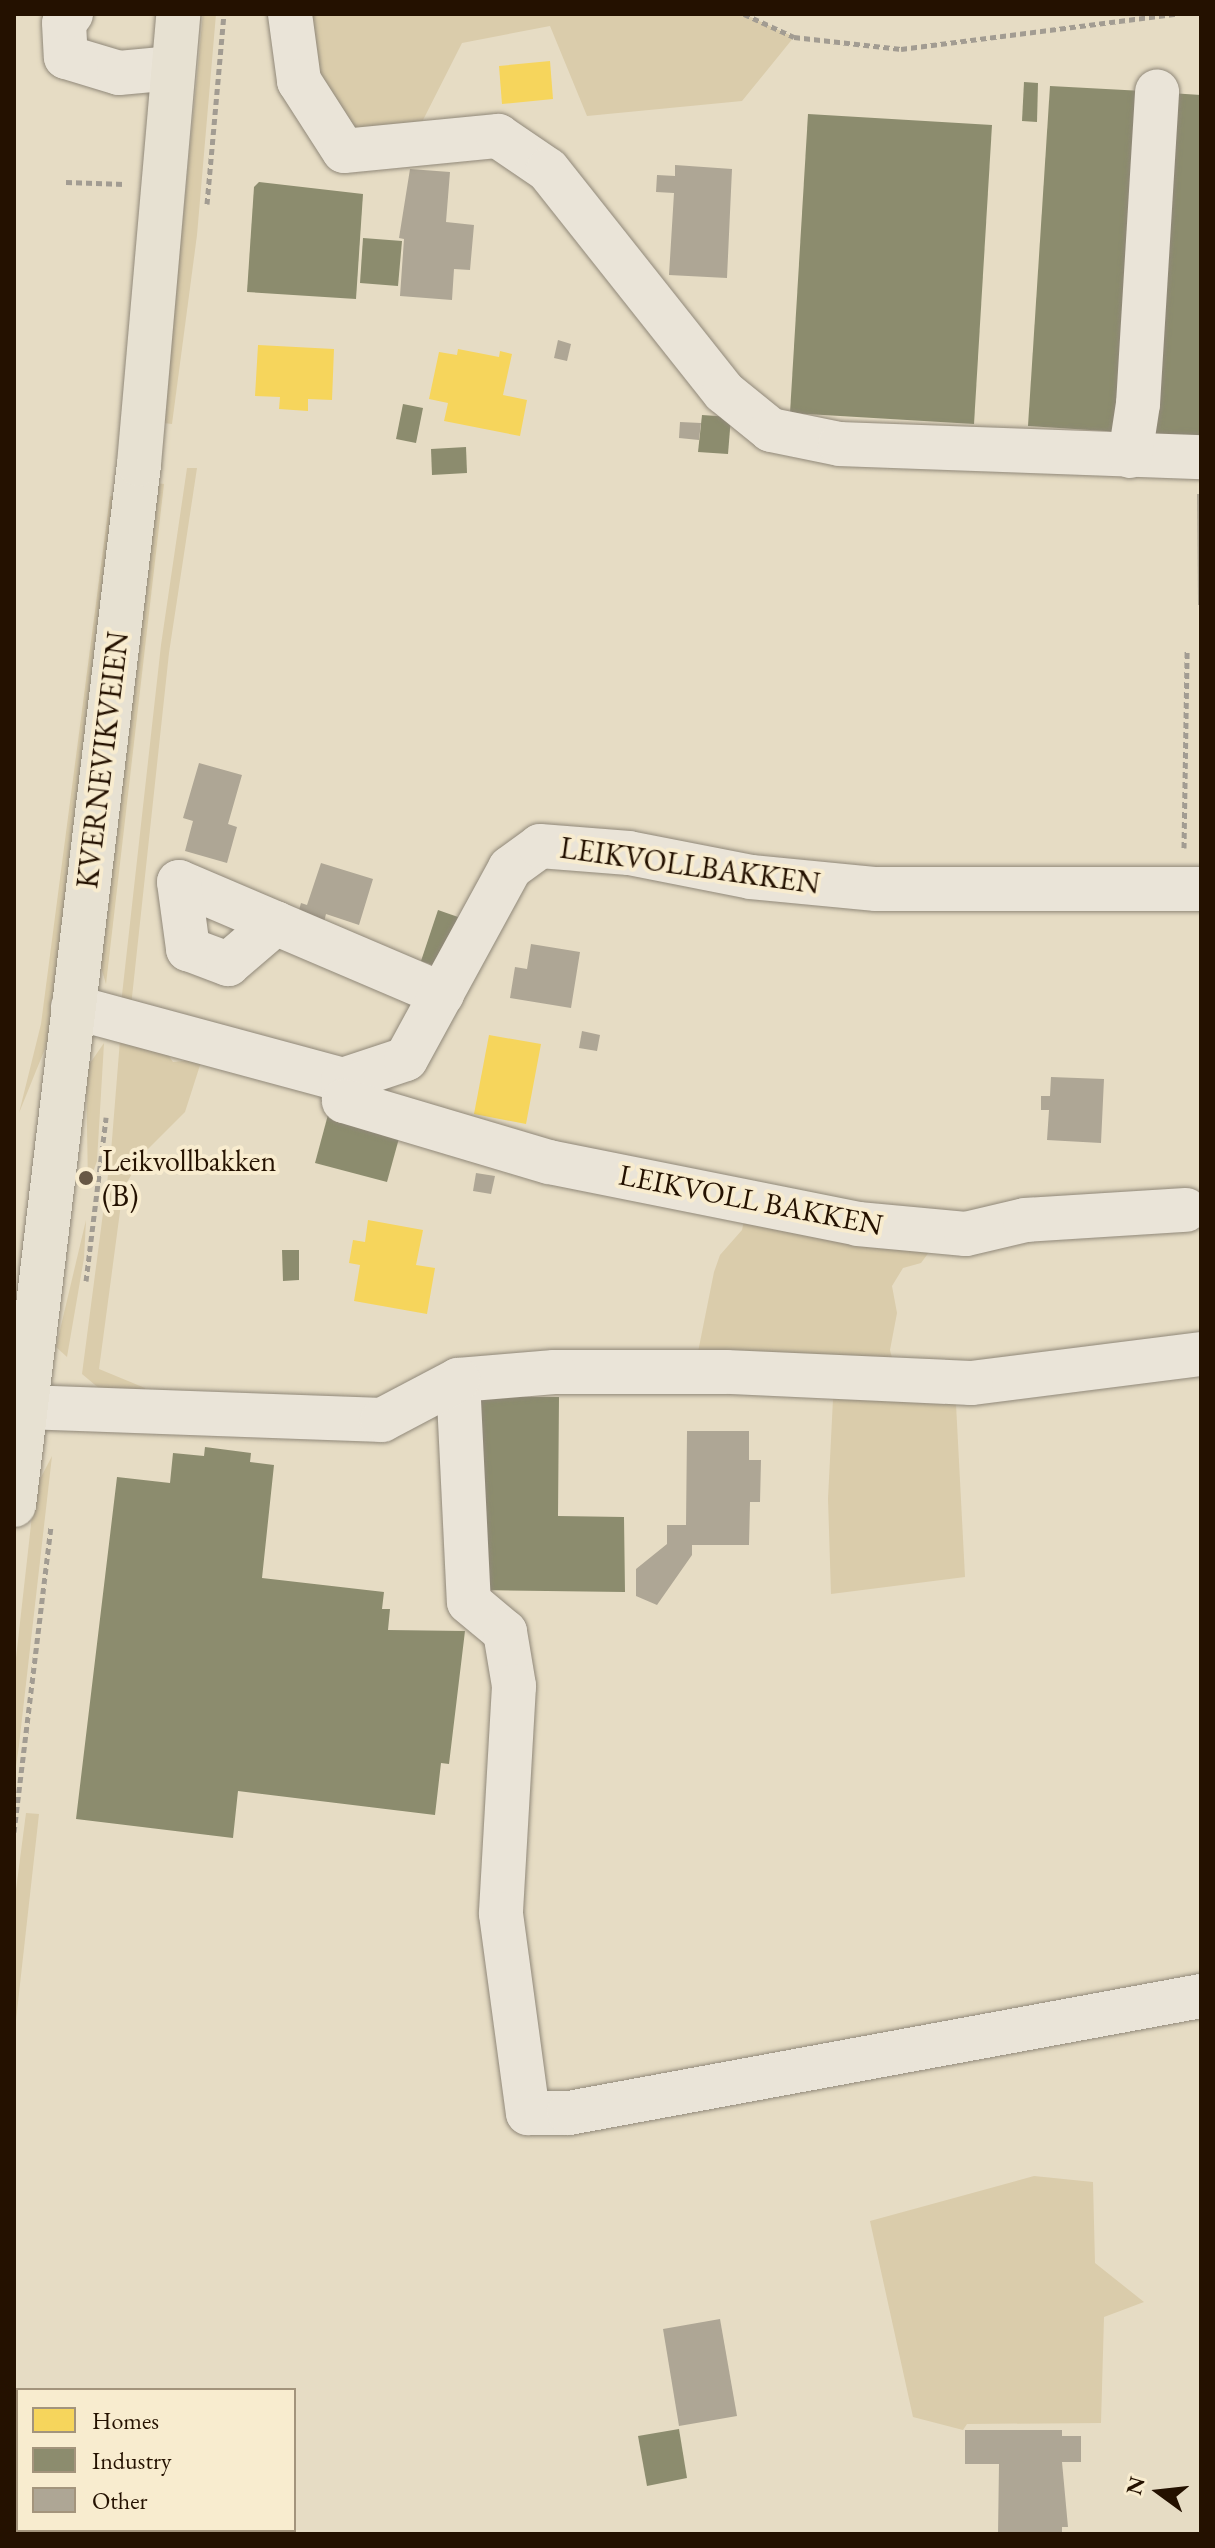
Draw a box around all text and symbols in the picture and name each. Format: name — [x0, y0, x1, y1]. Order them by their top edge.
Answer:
street label: KVERNEVIKVEIEN — [69, 630, 137, 890]
street label: LEIKVOLLBAKKEN — [558, 830, 822, 902]
place label: Leikvollbakken (B) — [102, 1143, 276, 1214]
street label: LEIKVOLL BAKKEN — [616, 1157, 886, 1243]
marker: Leikvollbakken (B) — [77, 1169, 95, 1187]
legend — [16, 2388, 296, 2532]
text: Homes — [92, 2405, 159, 2436]
text: Industry — [92, 2445, 171, 2476]
north arrow — [1119, 2452, 1199, 2532]
text: N — [1119, 2473, 1152, 2498]
text: Other — [92, 2485, 148, 2516]

